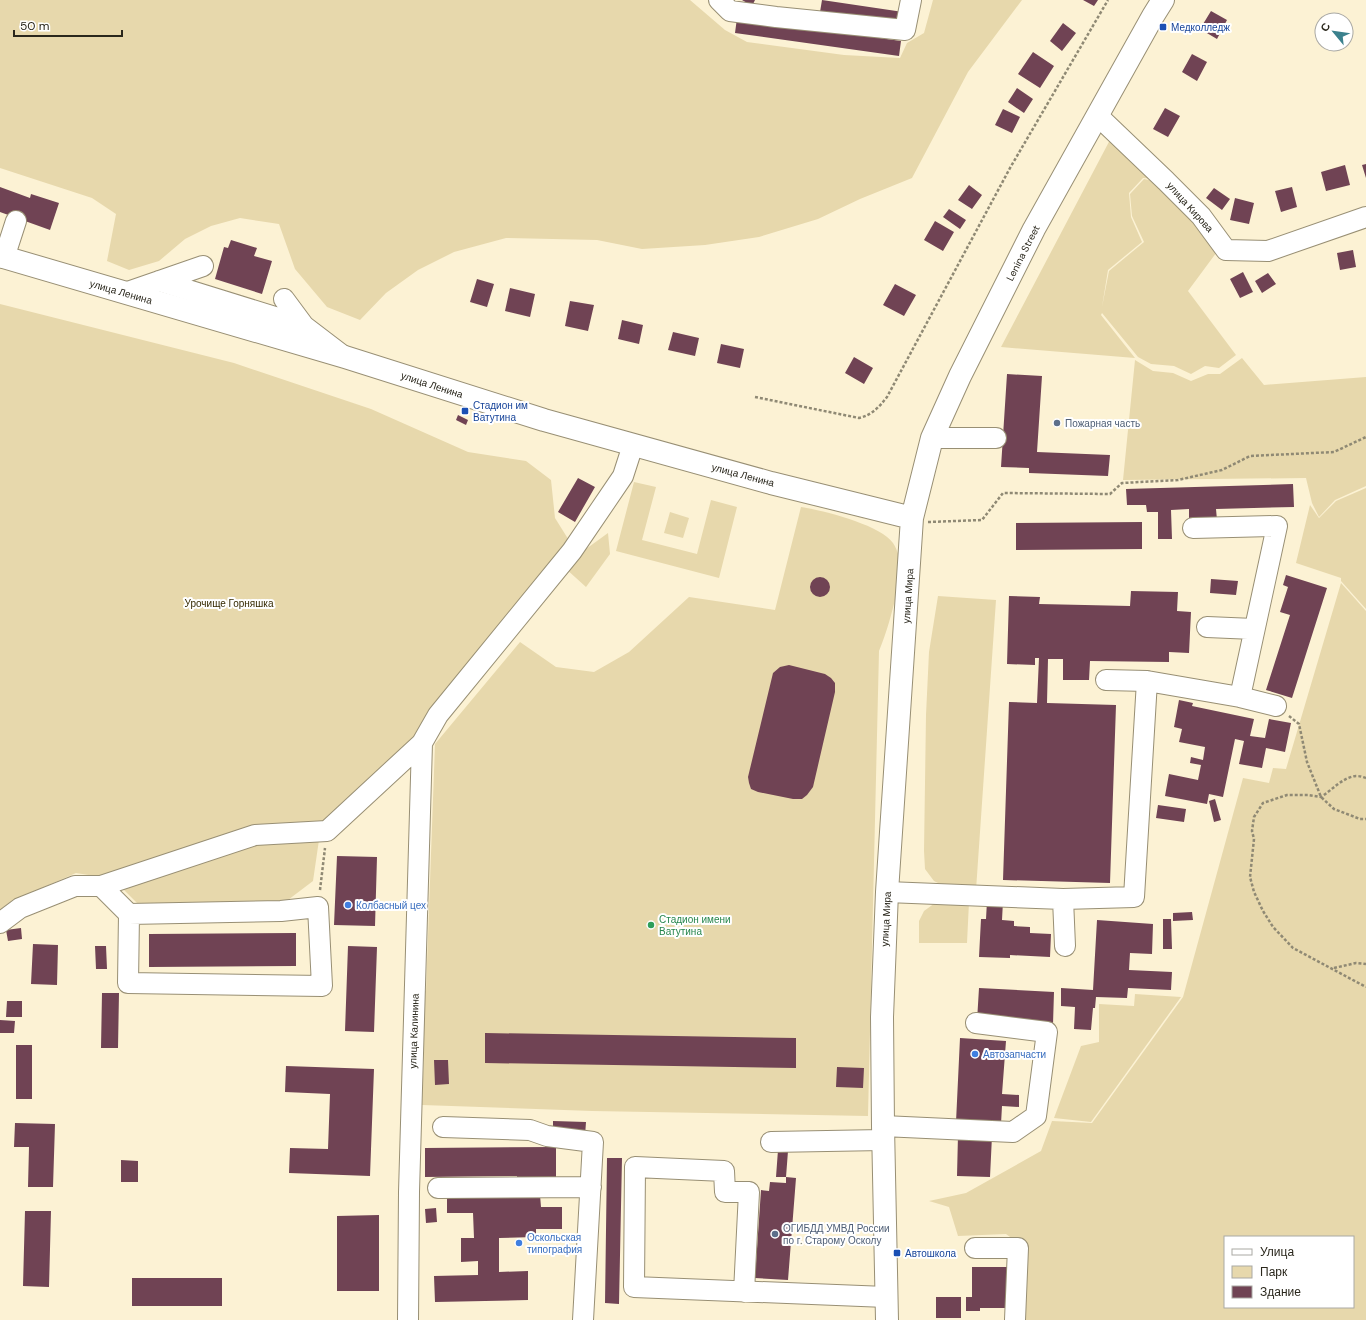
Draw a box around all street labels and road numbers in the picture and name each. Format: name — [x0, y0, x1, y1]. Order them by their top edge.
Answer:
street label: улица Кирова — [1164, 179, 1216, 235]
street label: Lenina Street — [1003, 223, 1043, 283]
street label: улица Ленина — [88, 277, 154, 307]
street label: улица Ленина — [399, 369, 465, 401]
street label: улица Ленина — [710, 460, 776, 490]
street label: улица Мира — [900, 568, 916, 624]
street label: улица Мира — [878, 891, 894, 947]
street label: улица Калинина — [406, 993, 422, 1069]

